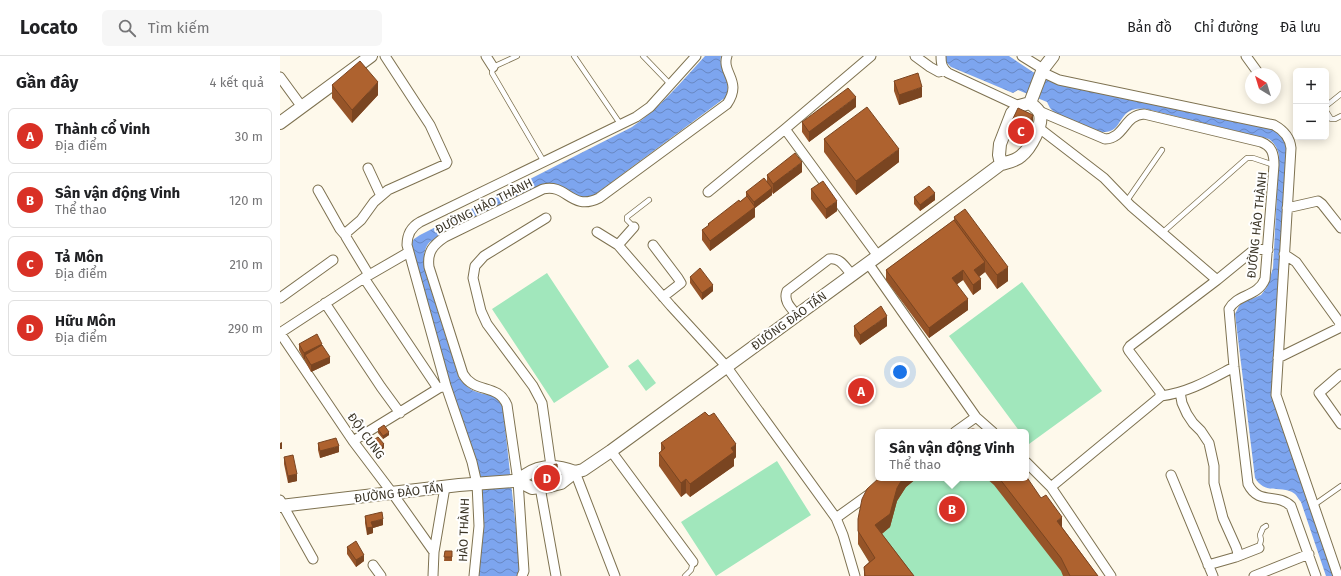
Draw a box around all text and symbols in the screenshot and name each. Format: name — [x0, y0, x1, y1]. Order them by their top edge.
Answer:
search box — [102, 10, 382, 46]
text: Locato — [20, 16, 78, 39]
icon: search — [116, 17, 138, 39]
text: Tìm kiếm — [148, 19, 210, 37]
text: Bản đồ — [1127, 19, 1172, 36]
text: Chỉ đường — [1194, 19, 1258, 36]
text: Đã lưu — [1280, 19, 1321, 36]
north arrow — [1245, 68, 1281, 104]
map controls — [1293, 68, 1329, 140]
button: + — [1293, 68, 1329, 104]
text: Gần đây — [16, 72, 78, 93]
text: 4 kết quả — [209, 75, 264, 90]
button: − — [1293, 104, 1329, 140]
pin: C — [1008, 116, 1034, 146]
text: Thành cổ Vinh — [55, 120, 150, 138]
text: A — [26, 129, 34, 144]
text: 30 m — [235, 129, 263, 144]
text: Địa điểm — [55, 138, 107, 153]
street label: ĐƯỜNG HÀO THÀNH — [1243, 171, 1270, 279]
street label: ĐƯỜNG HÀO THÀNH — [433, 175, 535, 237]
text: Sân vận động Vinh — [55, 184, 180, 202]
text: B — [26, 193, 34, 208]
text: 120 m — [229, 193, 263, 208]
text: Thể thao — [55, 202, 107, 217]
text: Tả Môn — [55, 248, 103, 266]
text: C — [26, 257, 34, 272]
text: 210 m — [229, 257, 263, 272]
text: Địa điểm — [55, 266, 107, 281]
street label: ĐƯỜNG ĐÀO TẤN — [747, 286, 830, 353]
text: Hữu Môn — [55, 312, 116, 330]
text: D — [26, 321, 34, 336]
text: 290 m — [228, 321, 263, 336]
text: Địa điểm — [55, 330, 107, 345]
your location — [890, 362, 910, 382]
pin: A — [848, 376, 874, 406]
street label: ĐỘI CUNG — [345, 410, 388, 462]
popup — [875, 429, 1029, 481]
text: Sân vận động Vinh — [889, 439, 1015, 457]
text: Thể thao — [889, 457, 941, 472]
pin: D — [534, 463, 560, 493]
street label: ĐƯỜNG ĐÀO TẤN — [353, 478, 445, 505]
pin: B — [939, 494, 965, 524]
street label: HÀO THÀNH — [455, 498, 472, 562]

